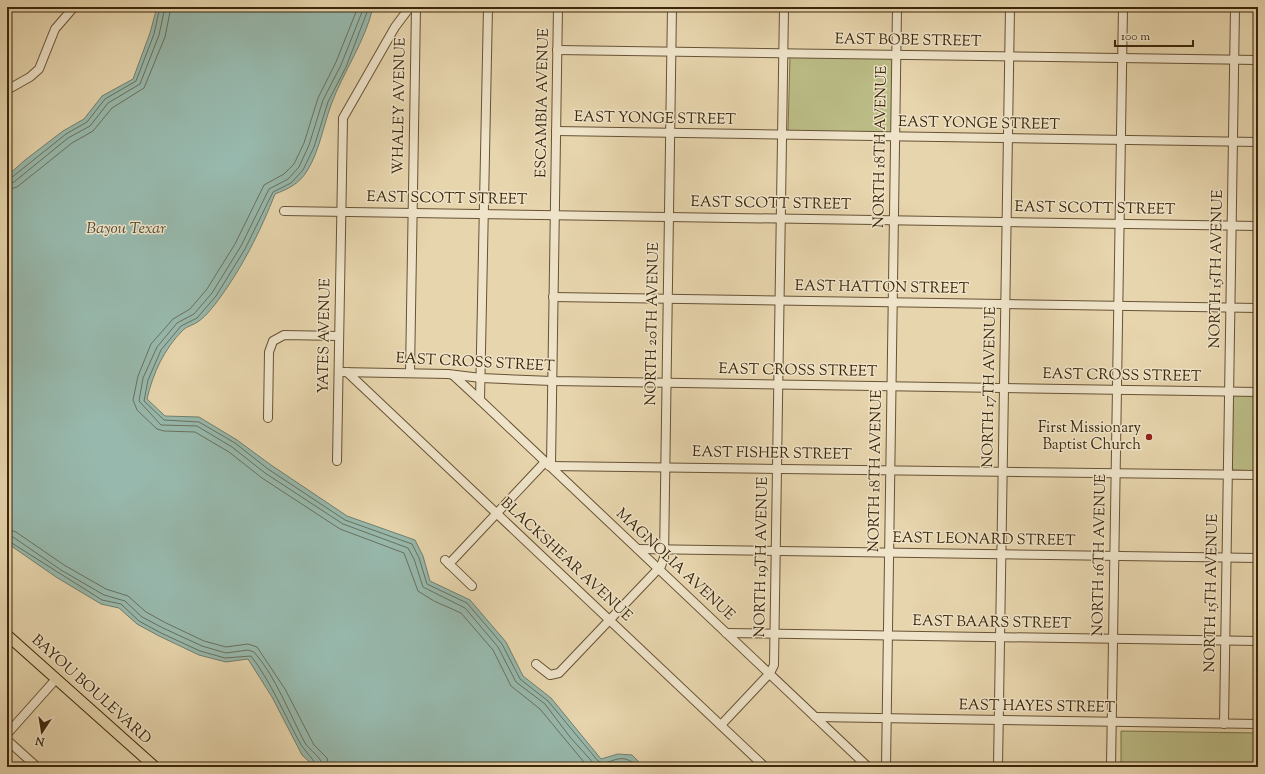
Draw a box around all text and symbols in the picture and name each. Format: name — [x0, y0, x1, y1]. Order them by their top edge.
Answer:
scale bar — [1115, 22, 1193, 48]
street label: ESCAMBIA AVENUE — [531, 28, 555, 178]
text: 100 m — [1121, 28, 1150, 46]
street label: EAST BOBE STREET — [835, 29, 982, 53]
street label: WHALEY AVENUE — [388, 37, 412, 175]
street label: NORTH 18TH AVENUE — [869, 66, 893, 228]
street label: EAST YONGE STREET — [574, 107, 737, 131]
street label: EAST YONGE STREET — [898, 112, 1061, 136]
street label: EAST SCOTT STREET — [366, 187, 528, 211]
street label: NORTH 15TH AVENUE — [1205, 189, 1229, 349]
street label: EAST SCOTT STREET — [690, 192, 852, 216]
street label: EAST SCOTT STREET — [1014, 197, 1176, 221]
water label: Bayou Texar — [86, 218, 166, 241]
street label: NORTH 20TH AVENUE — [641, 242, 665, 406]
street label: EAST HATTON STREET — [795, 276, 970, 300]
street label: YATES AVENUE — [313, 278, 337, 394]
street label: NORTH 17TH AVENUE — [978, 306, 1002, 468]
street label: EAST CROSS STREET — [395, 348, 555, 378]
street label: EAST CROSS STREET — [718, 359, 878, 383]
street label: EAST CROSS STREET — [1042, 364, 1202, 388]
street label: NORTH 18TH AVENUE — [864, 390, 888, 552]
place label: First Missionary Baptist Church — [1038, 418, 1142, 456]
marker: First Missionary Baptist Church — [1144, 432, 1154, 442]
street label: EAST FISHER STREET — [692, 442, 852, 466]
street label: NORTH 16TH AVENUE — [1088, 474, 1112, 636]
street label: NORTH 19TH AVENUE — [750, 476, 774, 638]
street label: BLACKSHEAR AVENUE — [496, 493, 636, 627]
street label: MAGNOLIA AVENUE — [611, 504, 739, 626]
street label: NORTH 15TH AVENUE — [1200, 513, 1224, 673]
street label: EAST LEONARD STREET — [892, 528, 1076, 552]
street label: EAST BAARS STREET — [912, 611, 1072, 635]
street label: BAYOU BOULEVARD — [26, 630, 156, 750]
street label: EAST HAYES STREET — [959, 695, 1116, 719]
north arrow — [22, 712, 62, 752]
text: N — [34, 732, 47, 750]

